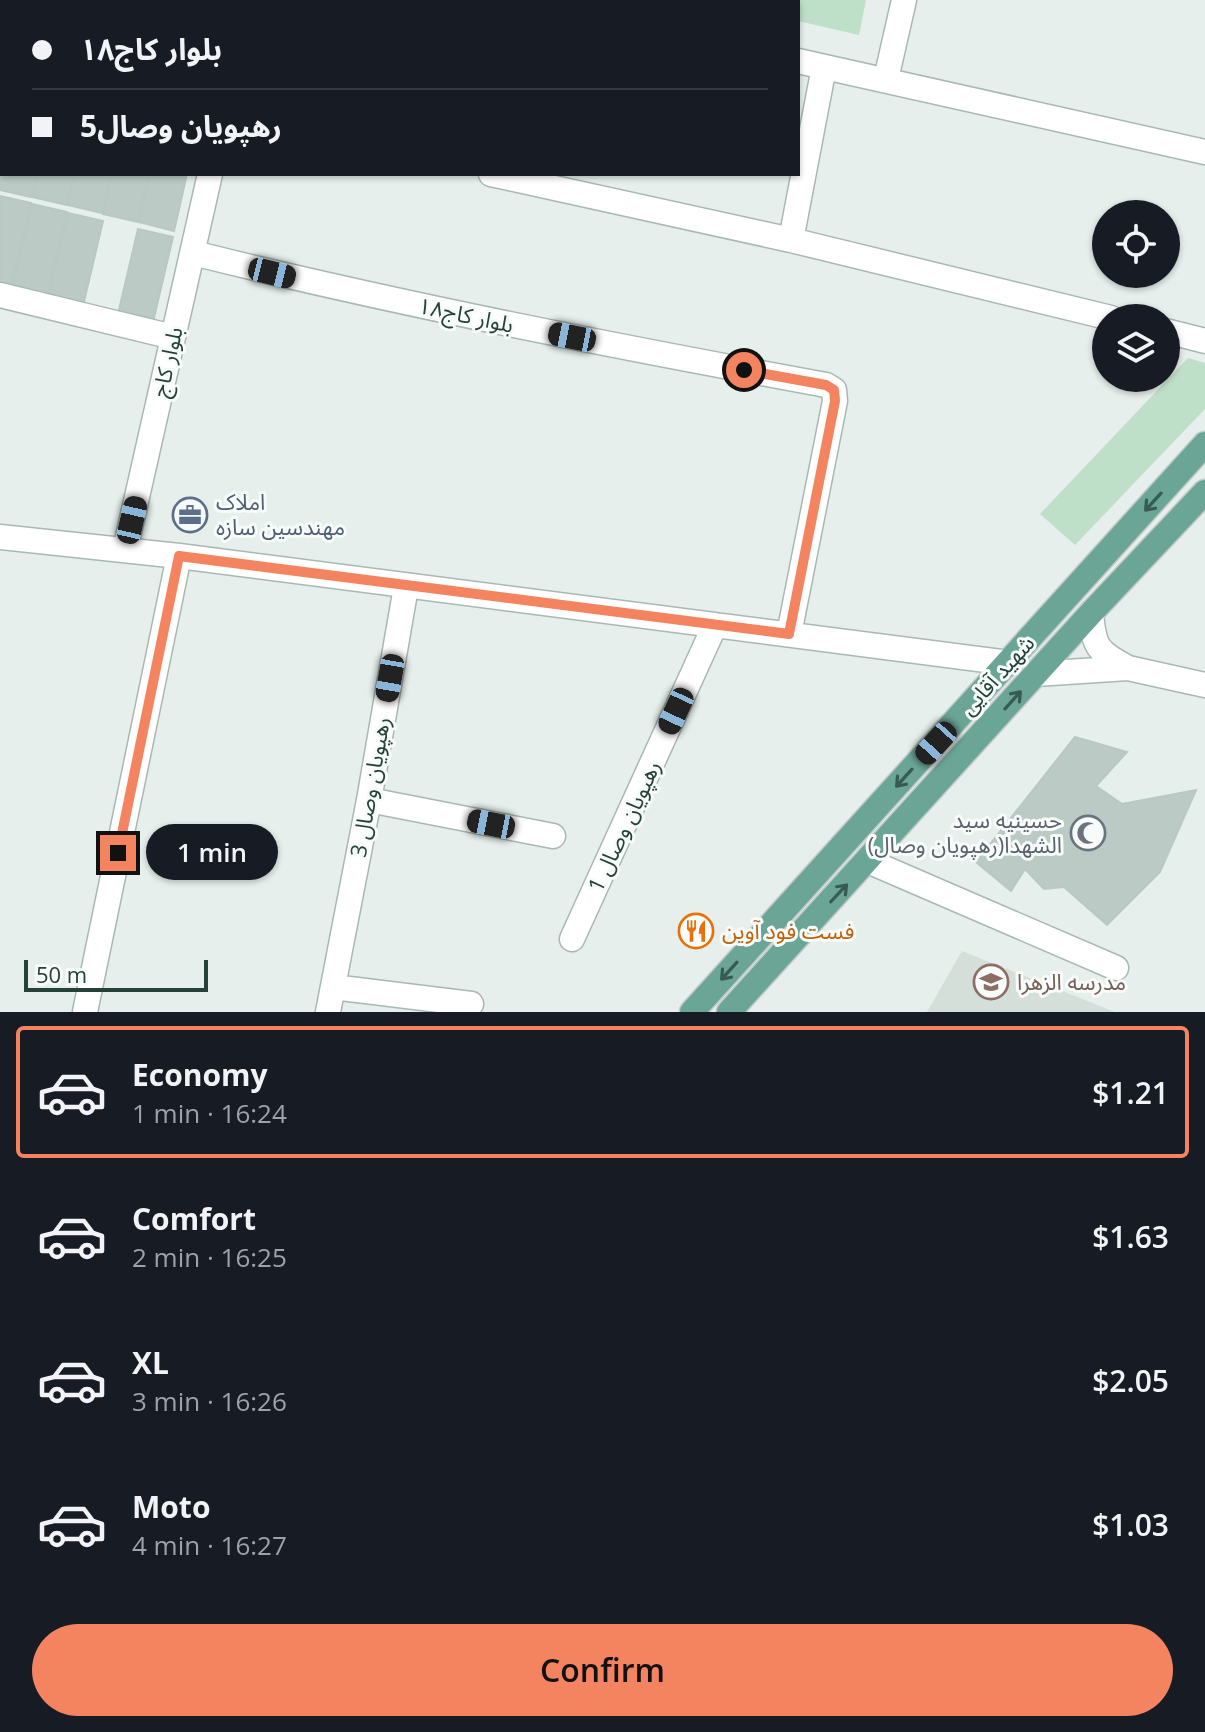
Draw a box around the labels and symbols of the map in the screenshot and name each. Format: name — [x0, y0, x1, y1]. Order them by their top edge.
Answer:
car — [246, 256, 298, 290]
street label: بلوار کاج۱۸ — [415, 289, 517, 342]
car — [546, 321, 598, 353]
street label: بلوار کاج — [143, 324, 192, 401]
route start — [726, 352, 762, 388]
place label: املاک مهندسین سازه — [216, 486, 345, 541]
one-way arrow — [1144, 492, 1162, 512]
car — [115, 494, 149, 546]
office icon: املاک مهندسین سازه — [171, 496, 209, 534]
street label: شهید آقایی — [952, 628, 1040, 721]
car — [374, 652, 406, 704]
car — [655, 684, 697, 738]
one-way arrow — [1004, 690, 1022, 710]
street label: 3 رهپویان وصال — [342, 714, 397, 859]
car — [911, 717, 961, 769]
street label: 1 رهپویان وصال — [580, 755, 668, 897]
one-way arrow — [895, 768, 913, 788]
place label: حسینیه سید الشهدا(رهپویان وصال) — [868, 804, 1062, 860]
car — [465, 808, 517, 840]
mosque icon: حسینیه سید الشهدا(رهپویان وصال) — [1069, 814, 1107, 852]
callout: 1 min — [146, 825, 278, 881]
route end — [100, 835, 136, 871]
one-way arrow — [829, 883, 848, 903]
restaurant icon: فست فود آوین — [677, 912, 715, 950]
place label: فست فود آوین — [722, 915, 854, 945]
scale bar — [24, 956, 208, 992]
one-way arrow — [720, 961, 739, 981]
school or university icon: مدرسه الزهرا — [972, 963, 1010, 1001]
place label: مدرسه الزهرا — [1017, 966, 1126, 996]

